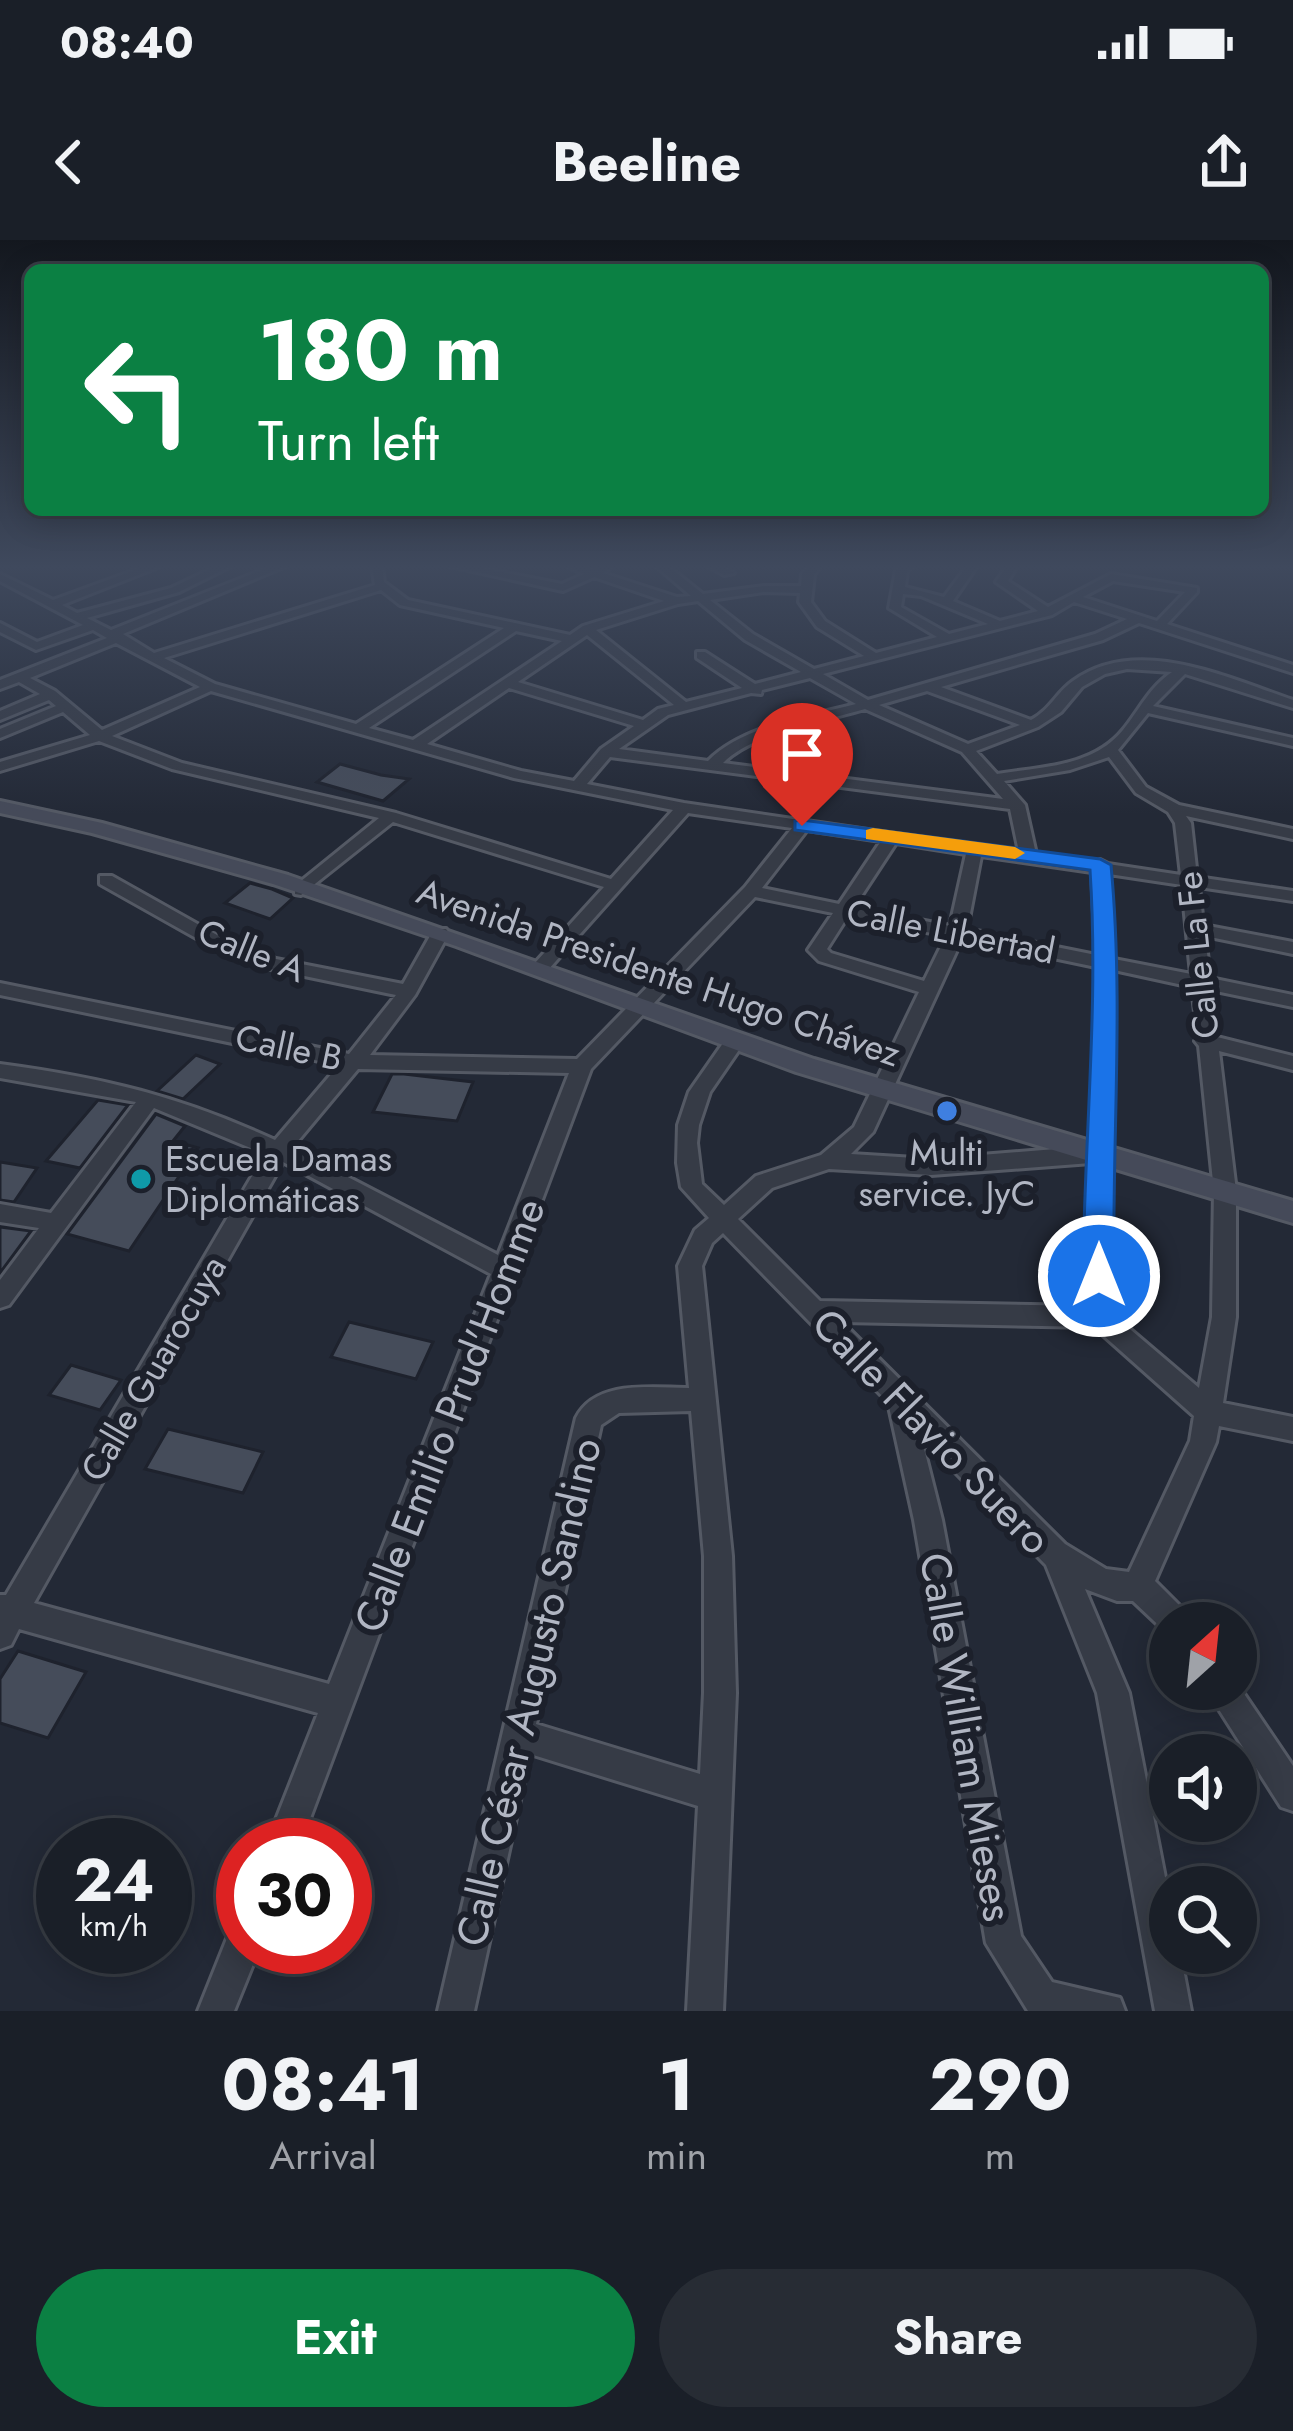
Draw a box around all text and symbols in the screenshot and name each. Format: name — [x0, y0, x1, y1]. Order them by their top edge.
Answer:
text: 08:40 — [60, 10, 194, 75]
text: Beeline — [552, 123, 741, 201]
icon: back — [36, 129, 102, 195]
icon: share — [1191, 129, 1257, 195]
text: 180 m — [258, 290, 503, 412]
icon: left — [60, 312, 216, 468]
text: Turn left — [258, 402, 439, 480]
pin — [751, 703, 853, 826]
icon: arrive — [769, 721, 835, 787]
street label: Avenida Presidente Hugo Chávez — [410, 865, 908, 1079]
street label: Calle La Fe — [1162, 869, 1232, 1041]
street label: Calle Libertad — [842, 885, 1060, 977]
street label: Calle A — [191, 905, 314, 995]
street label: Calle B — [231, 1010, 347, 1084]
marker: Multi service. JyC — [934, 1098, 960, 1124]
place label: Multi service. JyC — [859, 1126, 1035, 1219]
place label: Escuela Damas Diplomáticas — [165, 1132, 392, 1225]
marker: Escuela Damas Diplomáticas — [128, 1166, 154, 1192]
street label: Calle Emilio Prud'Homme — [339, 1189, 560, 1641]
position arrow — [1036, 1213, 1162, 1339]
street label: Calle Guarocuya — [67, 1246, 239, 1490]
street label: Calle Flavio Suero — [798, 1295, 1065, 1568]
street label: Calle César Augusto Sandino — [440, 1432, 617, 1952]
street label: Calle William Mieses — [904, 1548, 1029, 1926]
north arrow — [1149, 1602, 1257, 1710]
map controls — [1149, 1602, 1257, 1974]
button: sound — [1149, 1734, 1257, 1842]
speed limit sign: 30 — [216, 1818, 372, 1974]
text: 24 — [73, 1837, 155, 1924]
button: search — [1149, 1866, 1257, 1974]
text: km/h — [80, 1904, 148, 1947]
text: 08:41 — [221, 2033, 424, 2137]
text: 1 — [658, 2033, 695, 2137]
text: 290 — [928, 2033, 1071, 2137]
text: Arrival — [269, 2127, 377, 2184]
text: min — [646, 2127, 707, 2184]
text: m — [985, 2127, 1015, 2184]
button: Exit — [36, 2269, 635, 2407]
button: Share — [659, 2269, 1257, 2407]

